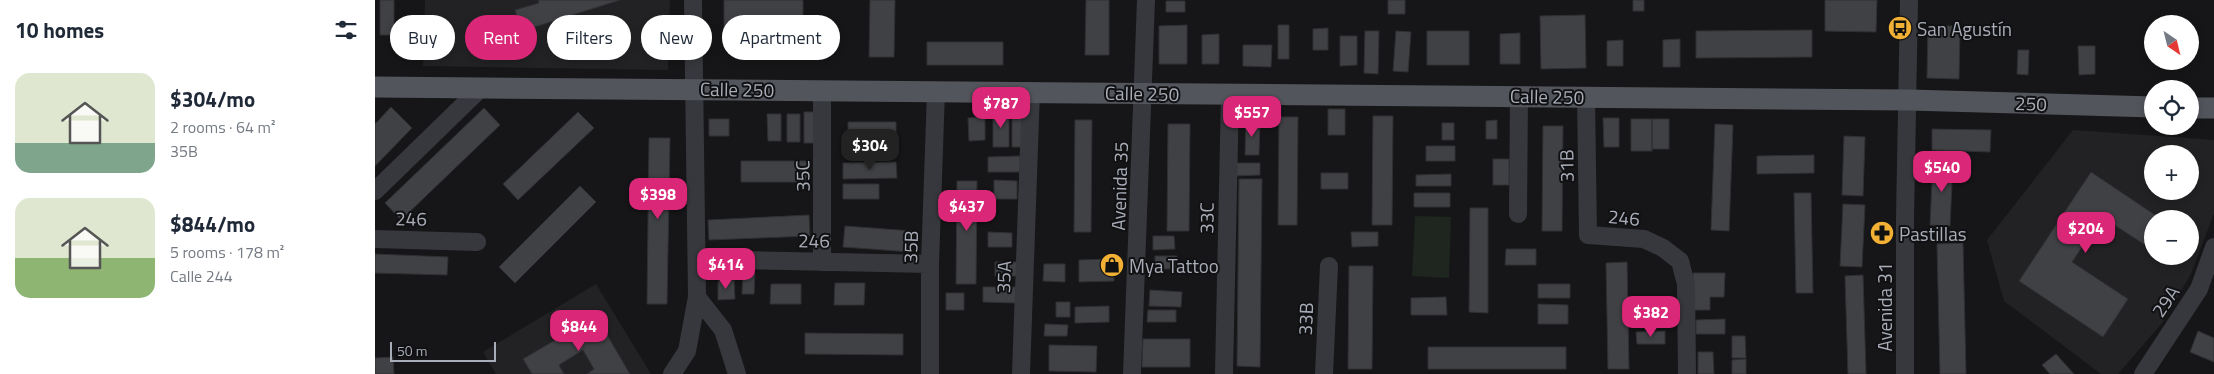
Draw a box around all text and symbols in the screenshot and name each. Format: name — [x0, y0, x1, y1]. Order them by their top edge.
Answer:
text: 10 homes — [15, 14, 104, 46]
place label: San Agustín — [1917, 14, 2012, 43]
chip: Buy — [390, 15, 455, 60]
chip: Rent — [465, 15, 537, 60]
chip: Filters — [547, 15, 631, 60]
chip: New — [641, 15, 712, 60]
chip: Apartment — [722, 15, 840, 60]
bus stop icon: San Agustín — [1887, 15, 1913, 41]
north arrow — [2144, 15, 2199, 70]
map controls — [2144, 15, 2199, 265]
icon: filters — [332, 16, 360, 44]
street label: Calle 250 — [700, 74, 774, 104]
street label: Calle 250 — [1105, 78, 1179, 108]
button: locate — [2144, 80, 2199, 135]
street label: Calle 250 — [1510, 81, 1584, 111]
text: $304/mo — [170, 83, 255, 115]
pin: $787 — [971, 86, 1031, 129]
street label: 250 — [2015, 88, 2047, 118]
text: $787 — [983, 91, 1019, 115]
icon: home — [55, 93, 115, 153]
pin: $557 — [1222, 96, 1282, 138]
text: $557 — [1234, 100, 1270, 124]
text: 2 rooms · 64 m² — [170, 115, 275, 139]
pin: $304 — [840, 128, 900, 171]
text: $304 — [852, 133, 888, 157]
text: 35B — [170, 139, 198, 163]
street label: Avenida 35 — [1103, 141, 1135, 231]
button: + — [2144, 145, 2199, 200]
street label: 31B — [1551, 149, 1581, 183]
pin: $540 — [1912, 150, 1972, 193]
text: $540 — [1924, 155, 1960, 179]
street label: 35C — [787, 160, 817, 192]
pin: $398 — [628, 178, 688, 220]
text: $398 — [640, 182, 676, 206]
pin: $437 — [937, 190, 997, 232]
text: $437 — [949, 194, 985, 218]
street label: 246 — [1607, 201, 1641, 233]
street label: 33C — [1191, 202, 1221, 234]
street label: 246 — [395, 203, 427, 233]
text: $844/mo — [170, 208, 255, 240]
button: − — [2144, 210, 2199, 265]
pin: $204 — [2056, 212, 2116, 254]
text: $204 — [2068, 216, 2104, 240]
icon: home — [55, 218, 115, 278]
place label: Pastillas — [1899, 219, 1967, 248]
pharmacy icon: Pastillas — [1869, 220, 1895, 246]
street label: 246 — [798, 225, 830, 255]
street label: 35B — [895, 230, 925, 264]
text: 5 rooms · 178 m² — [170, 240, 284, 264]
pin: $414 — [696, 248, 756, 290]
place label: Mya Tattoo — [1129, 251, 1219, 280]
text: $414 — [708, 252, 744, 276]
shop icon: Mya Tattoo — [1099, 252, 1125, 278]
street label: 35A — [988, 260, 1018, 294]
street label: Avenida 31 — [1870, 263, 1899, 351]
text: Calle 244 — [170, 264, 233, 288]
street label: 29A — [2144, 279, 2186, 323]
pin: $382 — [1621, 296, 1681, 338]
text: $382 — [1633, 300, 1669, 324]
street label: 33B — [1290, 302, 1320, 336]
pin: $844 — [549, 310, 609, 352]
text: $844 — [561, 314, 597, 338]
scale bar — [390, 339, 496, 362]
text: 50 m — [397, 340, 427, 361]

